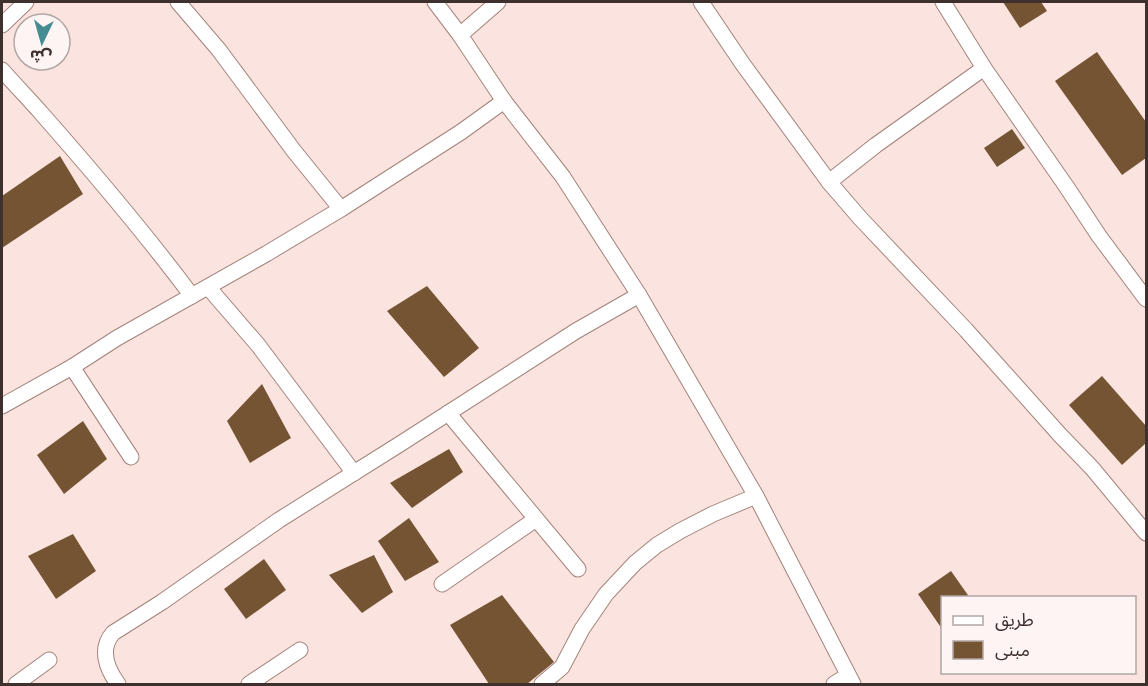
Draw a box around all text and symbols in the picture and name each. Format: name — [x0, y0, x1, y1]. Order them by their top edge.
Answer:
north arrow — [12, 12, 72, 72]
text: ش — [29, 46, 52, 67]
legend — [941, 596, 1136, 674]
text: طريق — [995, 609, 1034, 631]
text: مبنى — [995, 639, 1030, 661]

